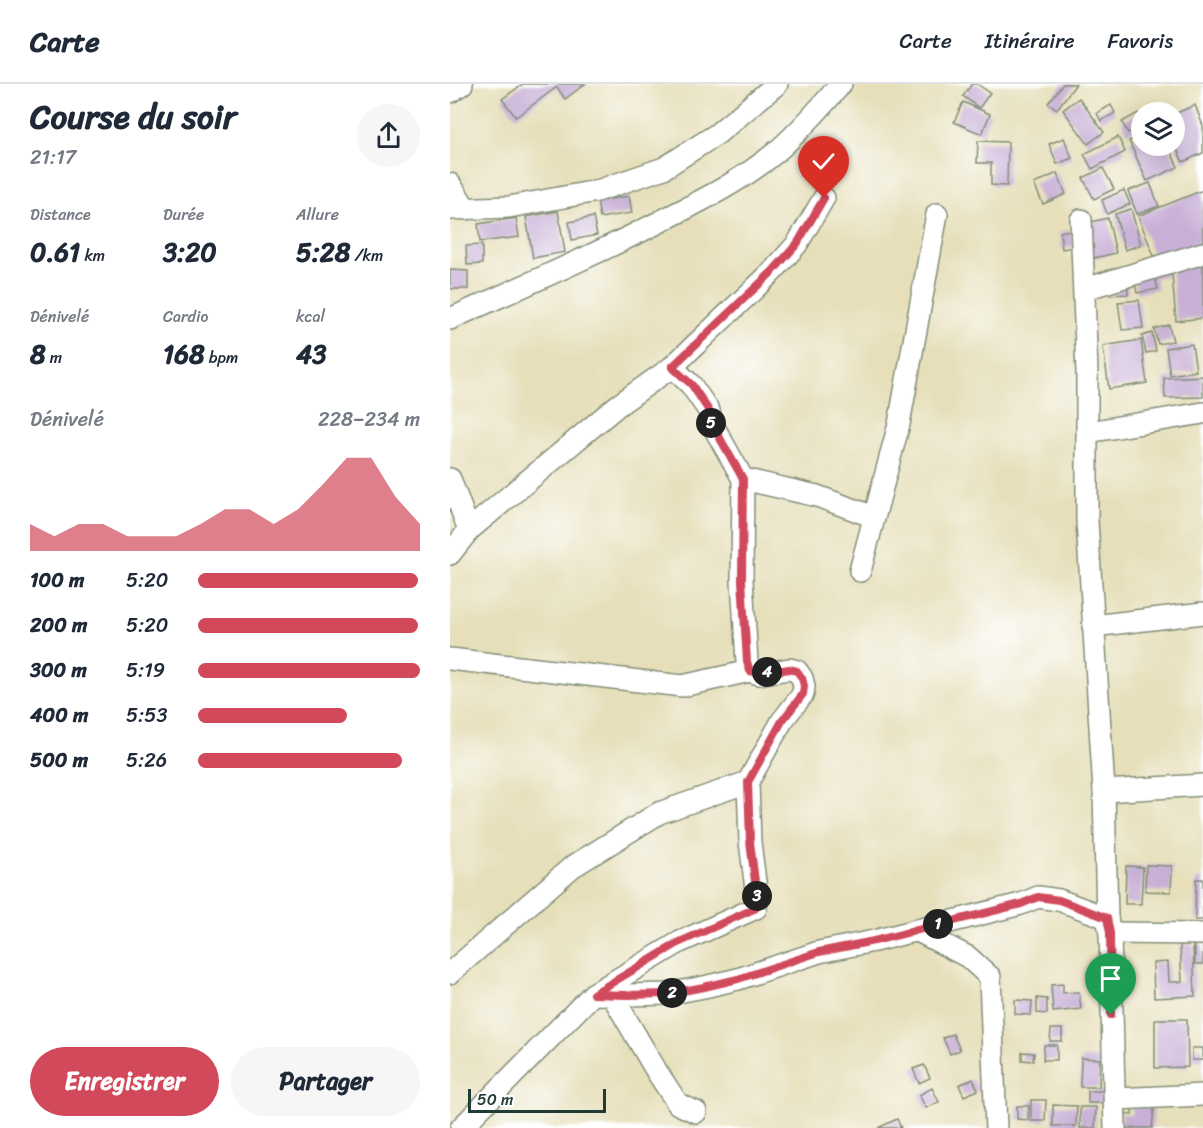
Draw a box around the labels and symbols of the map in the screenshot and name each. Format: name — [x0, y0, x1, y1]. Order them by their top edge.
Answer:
pin — [798, 136, 849, 198]
pin: 5 — [696, 408, 726, 438]
pin: 4 — [752, 657, 782, 687]
pin: 3 — [742, 881, 772, 911]
pin: 1 — [923, 909, 953, 939]
pin — [1085, 953, 1136, 1015]
pin: 2 — [657, 978, 687, 1008]
scale bar — [468, 1086, 606, 1114]

